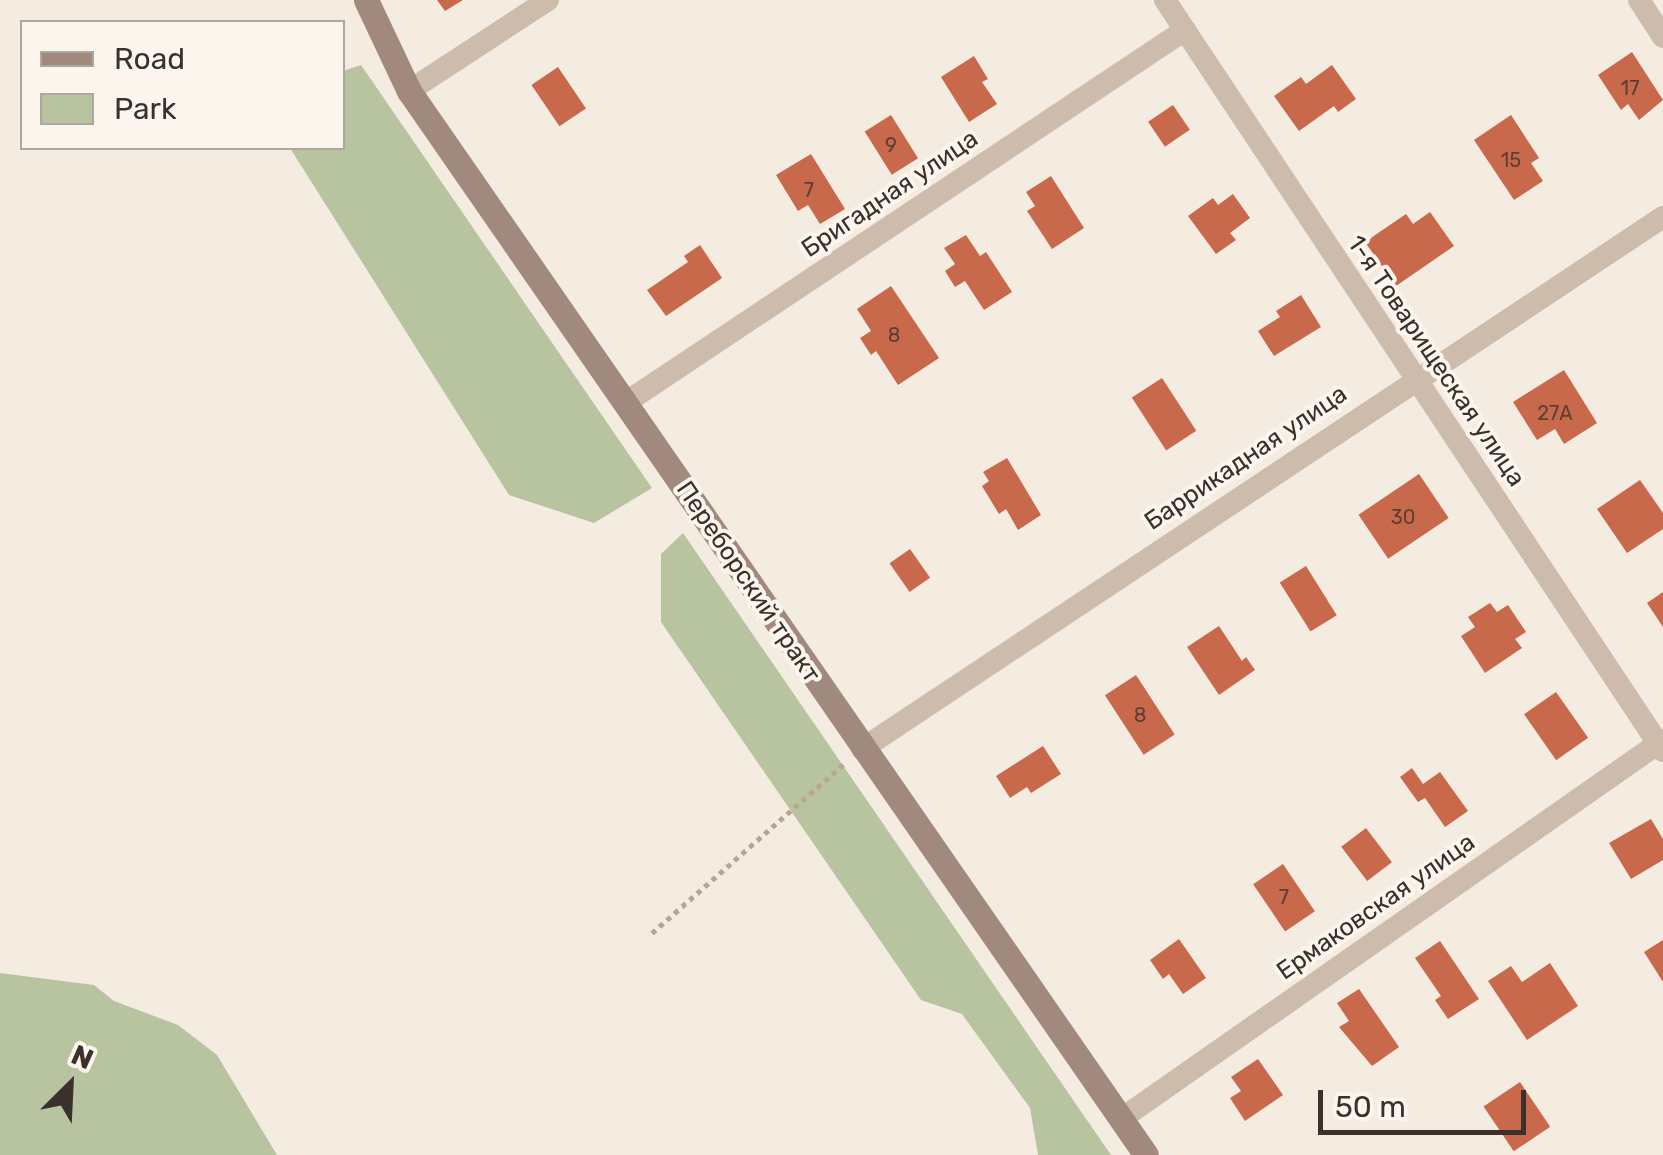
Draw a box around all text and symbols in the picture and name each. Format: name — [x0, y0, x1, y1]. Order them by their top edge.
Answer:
legend — [20, 20, 345, 150]
text: Road — [114, 41, 185, 77]
house number: 17 — [1621, 76, 1639, 100]
text: Park — [114, 91, 176, 127]
street label: Бригадная улица — [796, 124, 984, 264]
house number: 9 — [885, 133, 897, 157]
house number: 15 — [1501, 148, 1521, 172]
house number: 7 — [804, 178, 814, 202]
street label: 1-я Товарищеская улица — [1341, 230, 1531, 492]
house number: 8 — [888, 323, 900, 347]
street label: Баррикадная улица — [1139, 379, 1353, 537]
house number: 27А — [1537, 401, 1573, 425]
street label: Переборский тракт — [670, 476, 826, 688]
house number: 30 — [1391, 505, 1415, 529]
house number: 8 — [1134, 703, 1146, 727]
street label: Ермаковская улица — [1271, 827, 1481, 987]
house number: 7 — [1279, 885, 1289, 909]
north arrow — [20, 1035, 120, 1135]
text: N — [66, 1038, 98, 1076]
scale bar — [1323, 1070, 1530, 1132]
text: 50 m — [1335, 1089, 1406, 1125]

